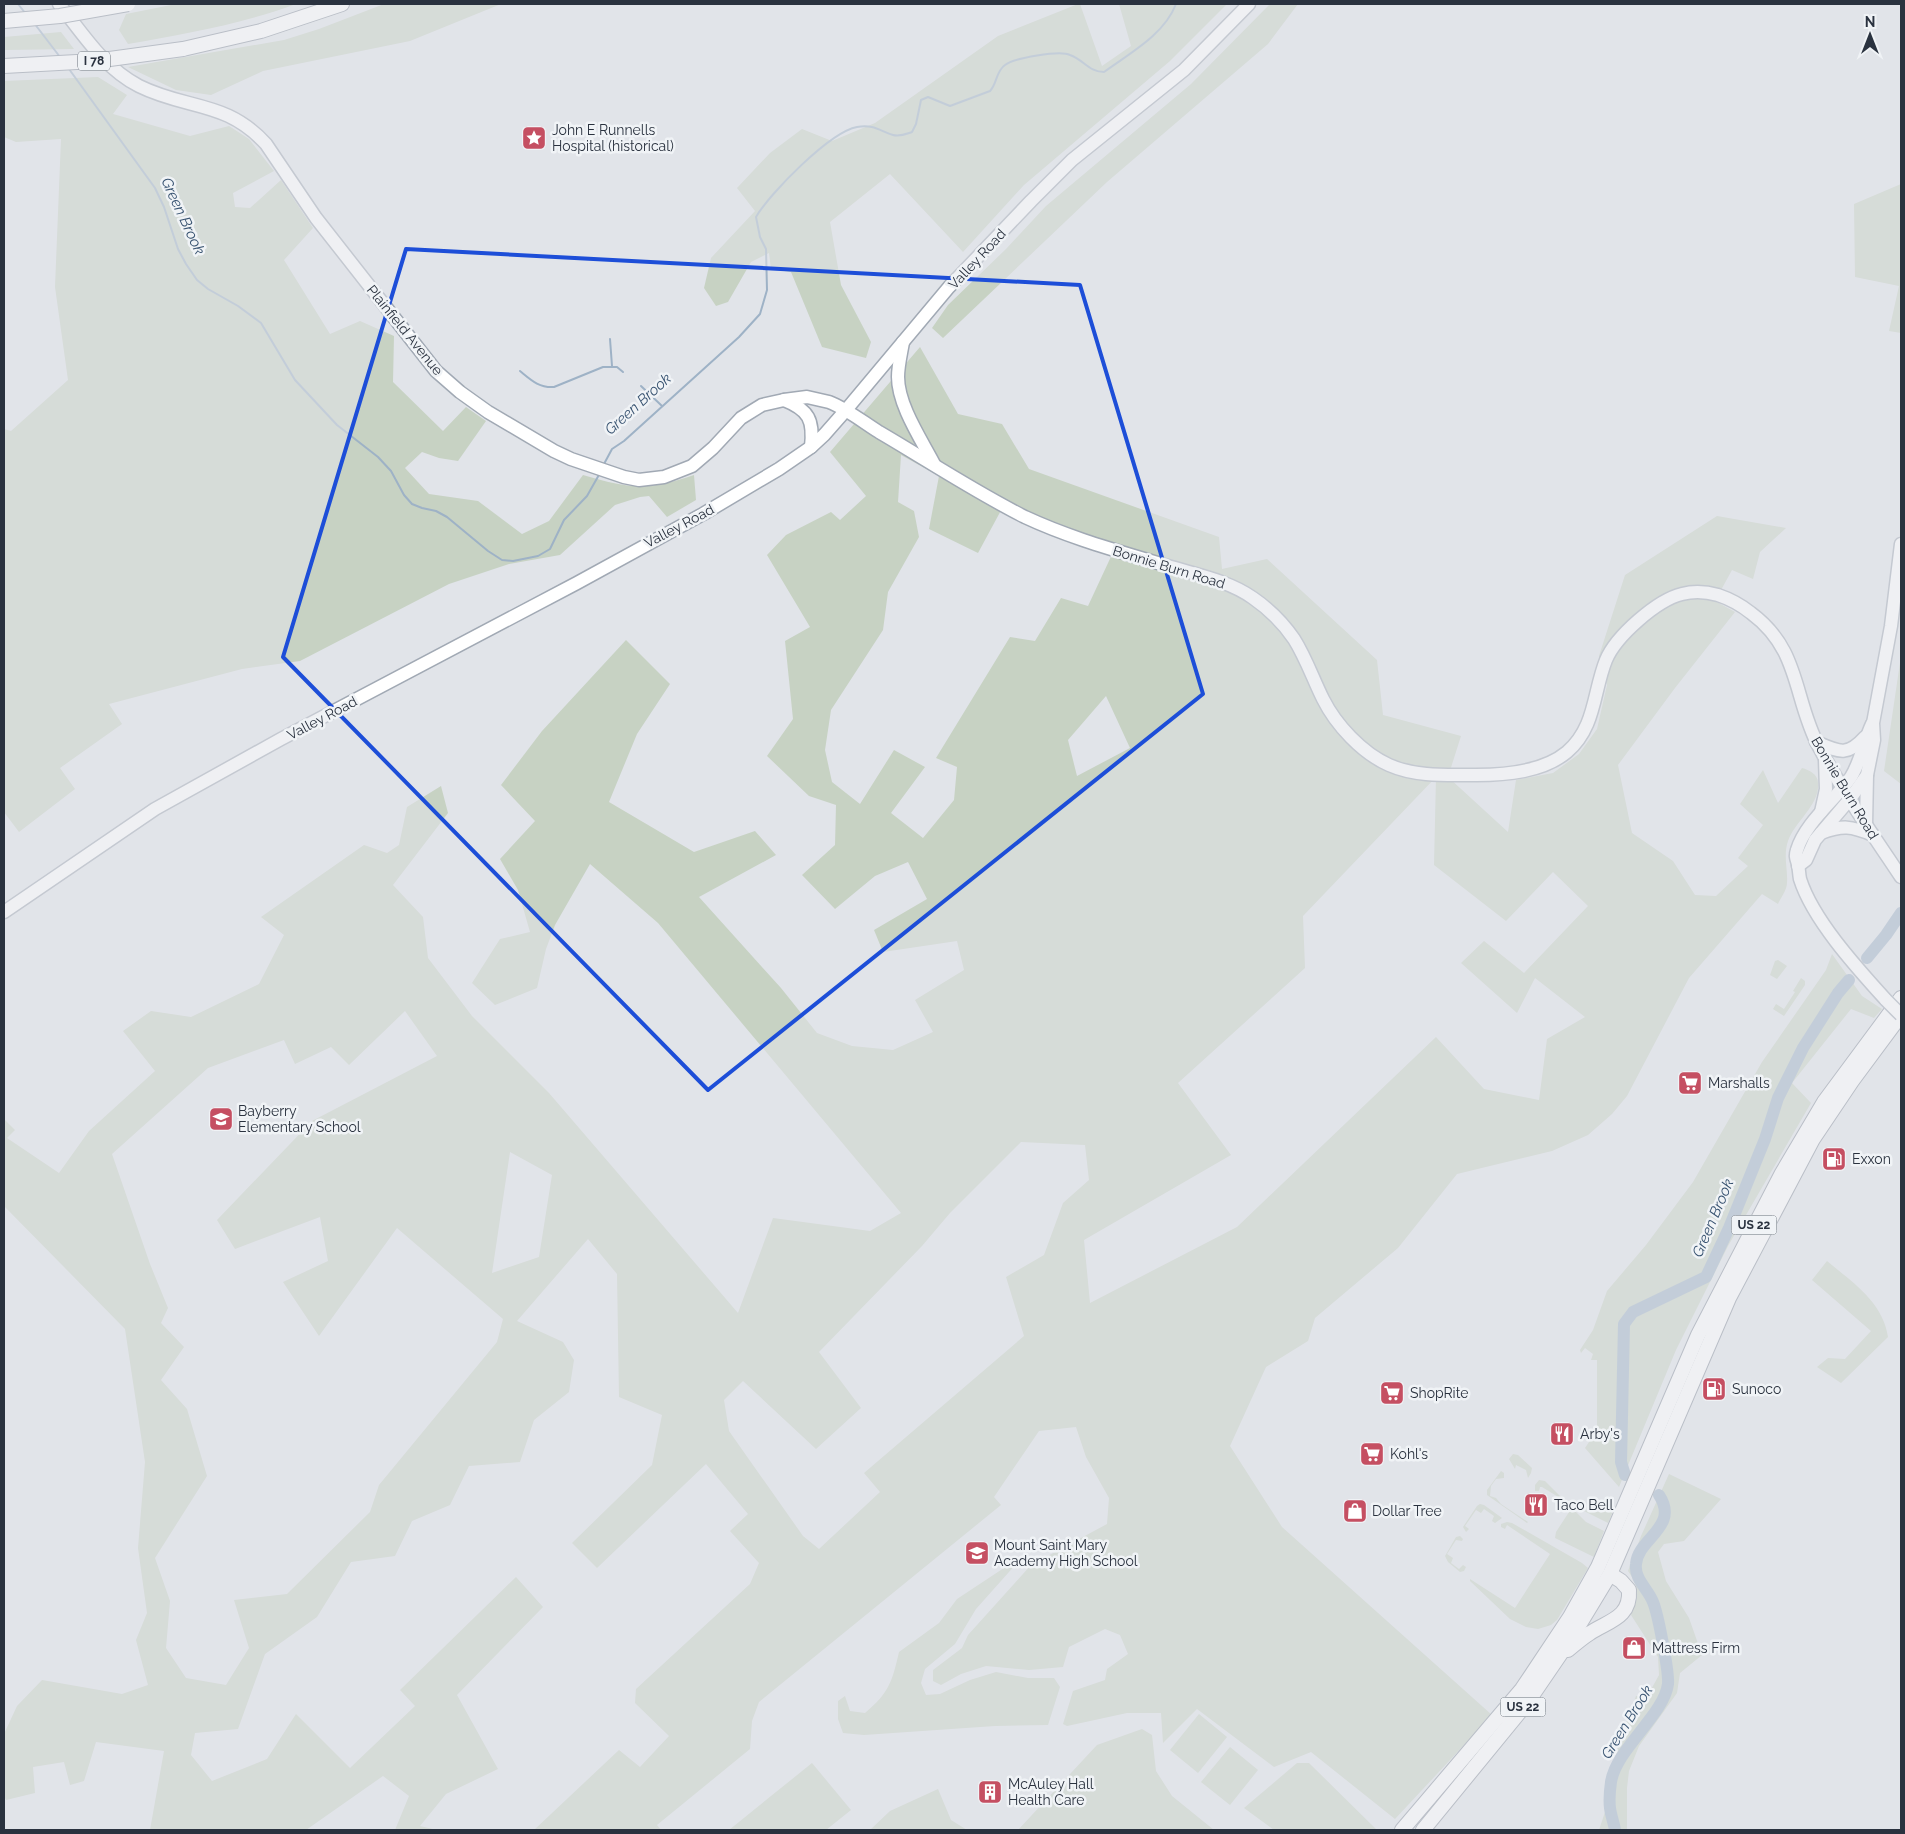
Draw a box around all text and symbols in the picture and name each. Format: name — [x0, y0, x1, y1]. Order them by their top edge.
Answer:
north arrow — [1845, 10, 1895, 60]
text: N — [1865, 14, 1875, 30]
road number: I 78 — [78, 51, 110, 70]
place label: John E Runnells Hospital (historical) — [552, 122, 674, 154]
place icon: John E Runnells Hospital (historical) — [521, 125, 547, 151]
water label: Green Brook — [157, 175, 209, 257]
street label: Valley Road — [945, 226, 1009, 292]
street label: Plainfield Avenue — [364, 282, 446, 378]
water label: Green Brook — [601, 369, 675, 439]
street label: Valley Road — [642, 501, 716, 551]
street label: Bonnie Burn Road — [1111, 542, 1227, 592]
street label: Valley Road — [285, 693, 359, 743]
street label: Bonnie Burn Road — [1808, 734, 1882, 842]
supermarket icon: Marshalls — [1677, 1070, 1703, 1096]
place label: Marshalls — [1708, 1075, 1770, 1091]
place label: Bayberry Elementary School — [238, 1103, 361, 1135]
school or university icon: Bayberry Elementary School — [208, 1106, 234, 1132]
fuel station icon: Exxon — [1821, 1146, 1847, 1172]
place label: Exxon — [1852, 1151, 1891, 1167]
water label: Green Brook — [1688, 1176, 1738, 1260]
road number: US 22 — [1732, 1216, 1776, 1234]
fuel station icon: Sunoco — [1701, 1376, 1727, 1402]
supermarket icon: ShopRite — [1379, 1380, 1405, 1406]
place label: Sunoco — [1732, 1381, 1781, 1397]
place label: ShopRite — [1410, 1385, 1468, 1401]
restaurant icon: Arby's — [1549, 1421, 1575, 1447]
place label: Arby's — [1580, 1426, 1620, 1442]
supermarket icon: Kohl's — [1359, 1441, 1385, 1467]
place label: Kohl's — [1390, 1446, 1428, 1462]
restaurant icon: Taco Bell — [1523, 1492, 1549, 1518]
place label: Taco Bell — [1554, 1497, 1614, 1513]
shop icon: Dollar Tree — [1342, 1498, 1368, 1524]
place label: Dollar Tree — [1372, 1503, 1442, 1519]
place label: Mount Saint Mary Academy High School — [994, 1537, 1138, 1569]
school or university icon: Mount Saint Mary Academy High School — [964, 1540, 990, 1566]
shop icon: Mattress Firm — [1621, 1635, 1647, 1661]
place label: Mattress Firm — [1652, 1640, 1740, 1656]
water label: Green Brook — [1597, 1682, 1657, 1762]
road number: US 22 — [1500, 1698, 1546, 1716]
place label: McAuley Hall Health Care — [1008, 1776, 1094, 1808]
building icon: McAuley Hall Health Care — [977, 1779, 1003, 1805]

